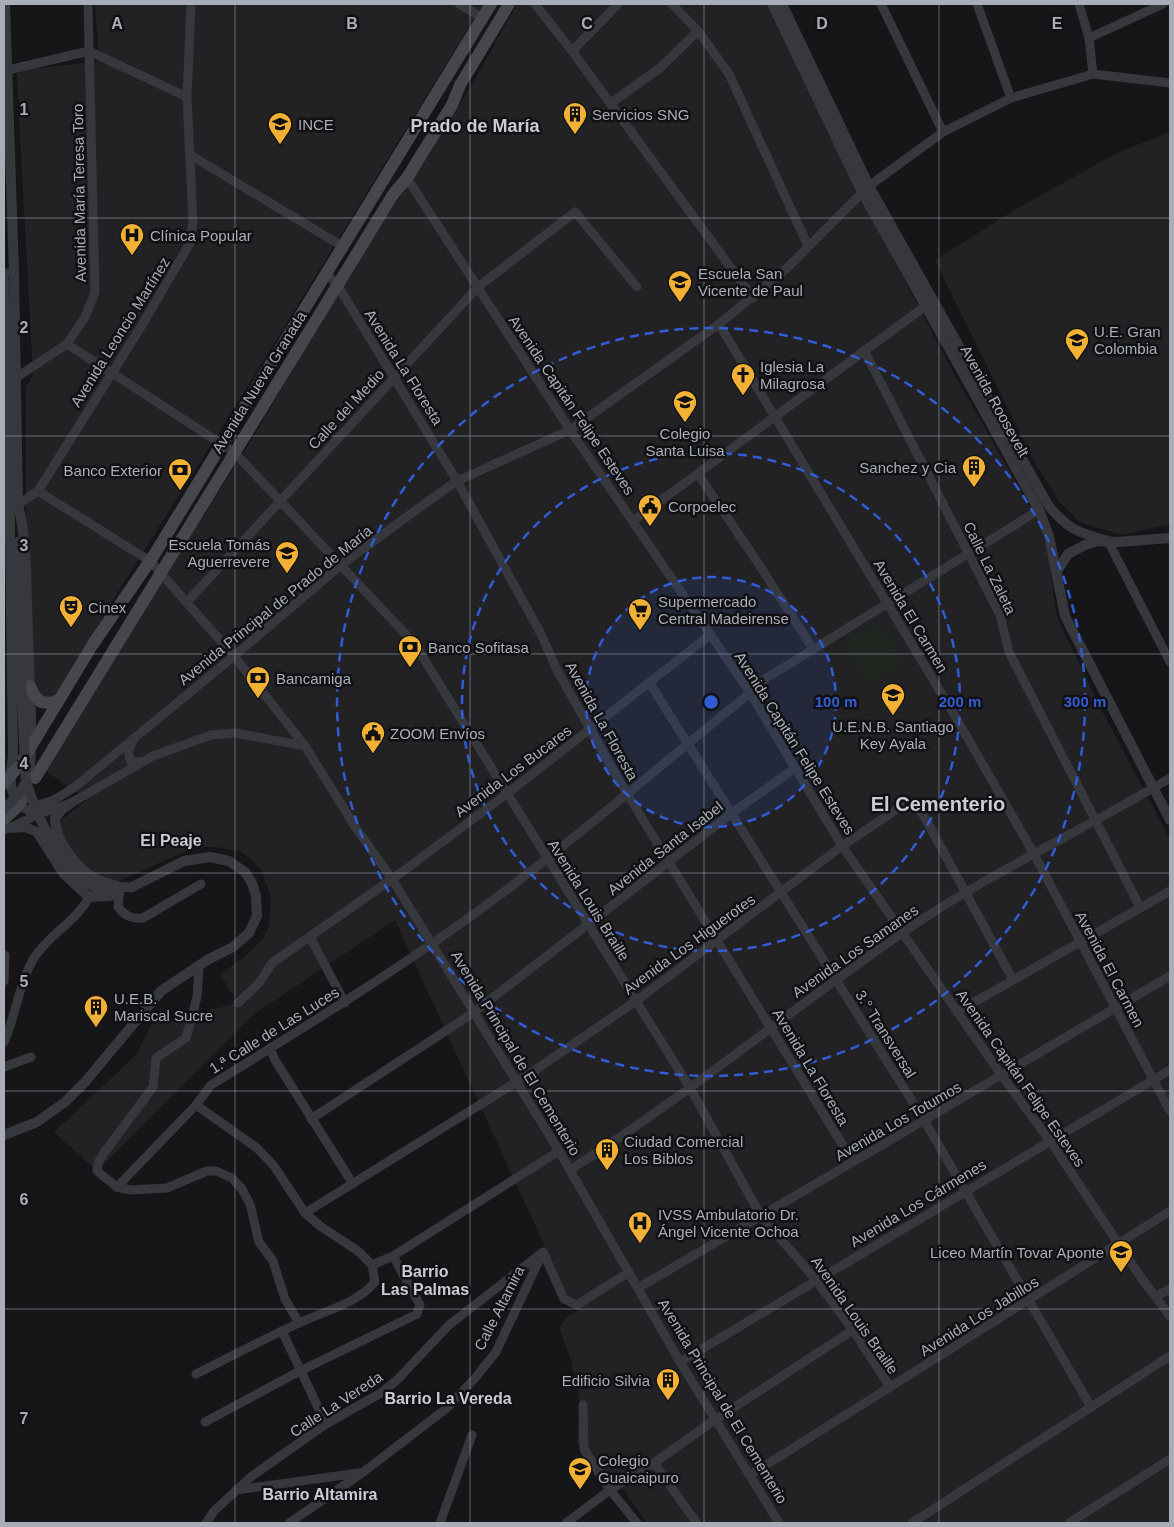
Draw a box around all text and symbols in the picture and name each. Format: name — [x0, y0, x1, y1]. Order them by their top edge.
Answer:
text: A — [111, 15, 123, 32]
text: B — [346, 15, 358, 32]
text: C — [581, 15, 593, 32]
text: D — [816, 15, 828, 32]
text: E — [1052, 15, 1063, 32]
text: 1 — [20, 101, 29, 118]
building icon: Servicios SNG — [562, 101, 588, 135]
street label: Avenida María Teresa Toro — [69, 104, 89, 282]
place label: Servicios SNG — [592, 106, 690, 123]
school or university icon: INCE — [267, 111, 293, 145]
place label: INCE — [298, 116, 334, 133]
district label: Prado de María — [410, 116, 541, 136]
hospital icon: Clínica Popular — [119, 222, 145, 256]
place label: Clínica Popular — [150, 227, 252, 244]
street label: Avenida Leoncio Martínez — [67, 254, 173, 410]
place label: Escuela San Vicente de Paul — [698, 265, 803, 299]
school or university icon: Escuela San Vicente de Paul — [667, 269, 693, 303]
street label: Avenida La Floresta — [362, 306, 447, 429]
street label: Avenida Nueva Granada — [208, 307, 310, 456]
street label: Avenida Capitán Felipe Esteves — [506, 312, 638, 498]
text: 2 — [20, 319, 29, 336]
place label: U.E. Gran Colombia — [1094, 323, 1161, 357]
school or university icon: U.E. Gran Colombia — [1064, 327, 1090, 361]
street label: Avenida Roosevelt — [957, 342, 1033, 460]
place label: Iglesia La Milagrosa — [760, 358, 826, 392]
church icon: Iglesia La Milagrosa — [730, 362, 756, 396]
street label: Calle del Medio — [305, 365, 387, 453]
school or university icon: Colegio Santa Luisa — [672, 389, 698, 423]
place label: Colegio Santa Luisa — [645, 425, 725, 459]
building icon: Sanchez y Cia — [961, 454, 987, 488]
bank icon: Banco Exterior — [167, 457, 193, 491]
place label: Sanchez y Cia — [859, 459, 957, 476]
place label: Banco Exterior — [64, 462, 162, 479]
public building icon: Corpoelec — [637, 493, 663, 527]
place label: Corpoelec — [668, 498, 737, 515]
street label: Calle La Zaleta — [960, 519, 1020, 618]
street label: Avenida Principal de Prado de María — [175, 521, 376, 688]
place label: Escuela Tomás Aguerrevere — [169, 536, 270, 570]
text: 3 — [20, 537, 29, 554]
school or university icon: Escuela Tomás Aguerrevere — [274, 540, 300, 574]
street label: Avenida El Carmen — [871, 556, 951, 676]
place label: Supermercado Central Madeirense — [658, 593, 789, 627]
theatre icon: Cinex — [58, 594, 84, 628]
supermarket icon: Supermercado Central Madeirense — [627, 597, 653, 631]
place label: Cinex — [88, 599, 127, 616]
bank icon: Banco Sofitasa — [397, 634, 423, 668]
place label: Banco Sofitasa — [428, 639, 530, 656]
street label: Avenida Capitán Felipe Esteves — [732, 648, 858, 838]
street label: Avenida La Floresta — [562, 659, 642, 784]
bank icon: Bancamiga — [245, 665, 271, 699]
place label: Bancamiga — [276, 670, 352, 687]
school or university icon: U.E.N.B. Santiago Key Ayala — [880, 682, 906, 716]
centre of rings — [702, 693, 720, 711]
text: 100 m — [815, 693, 857, 710]
text: 200 m — [939, 693, 981, 710]
text: 300 m — [1064, 693, 1106, 710]
place label: U.E.N.B. Santiago Key Ayala — [832, 718, 954, 752]
public building icon: ZOOM Envíos — [360, 720, 386, 754]
street label: Avenida Los Bucares — [451, 722, 575, 820]
place label: ZOOM Envíos — [390, 725, 485, 742]
text: 4 — [20, 755, 29, 772]
district label: El Cementerio — [871, 793, 1005, 815]
street label: Avenida Santa Isabel — [604, 798, 726, 898]
district label: El Peaje — [140, 832, 202, 849]
street label: Avenida Louis Braille — [545, 836, 633, 964]
street label: Avenida Los Higuerotes — [620, 890, 758, 998]
street label: Avenida Los Samanes — [789, 901, 921, 1001]
street label: Avenida El Carmen — [1072, 908, 1148, 1030]
street label: Avenida Principal de El Cementerio — [448, 948, 584, 1158]
text: 5 — [20, 973, 29, 990]
street label: 1.ª Calle de Las Luces — [206, 983, 342, 1077]
street label: Avenida Capitán Felipe Esteves — [953, 986, 1089, 1170]
street label: 3.° Transversal — [852, 987, 920, 1081]
place label: U.E.B. Mariscal Sucre — [114, 990, 213, 1024]
building icon: U.E.B. Mariscal Sucre — [83, 994, 109, 1028]
street label: Avenida La Floresta — [769, 1006, 853, 1129]
street label: Avenida Los Totumos — [832, 1078, 964, 1164]
place label: Ciudad Comercial Los Biblos — [624, 1133, 743, 1167]
building icon: Ciudad Comercial Los Biblos — [594, 1137, 620, 1171]
street label: Avenida Los Cármenes — [847, 1156, 989, 1250]
text: 6 — [20, 1191, 29, 1208]
place label: IVSS Ambulatorio Dr. Ángel Vicente Ochoa — [658, 1206, 799, 1240]
hospital icon: IVSS Ambulatorio Dr. Ángel Vicente Ochoa — [627, 1210, 653, 1244]
school or university icon: Liceo Martín Tovar Aponte — [1108, 1239, 1134, 1273]
place label: Liceo Martín Tovar Aponte — [930, 1244, 1104, 1261]
street label: Avenida Louis Braille — [808, 1253, 902, 1377]
street label: Calle Altamira — [470, 1262, 528, 1353]
district label: Barrio Las Palmas — [381, 1263, 469, 1298]
street label: Avenida Los Jabillos — [917, 1273, 1041, 1359]
street label: Avenida Principal de El Cementerio — [655, 1296, 791, 1506]
street label: Calle La Vereda — [287, 1367, 386, 1440]
building icon: Edificio Silvia — [655, 1367, 681, 1401]
place label: Edificio Silvia — [562, 1372, 651, 1389]
district label: Barrio La Vereda — [384, 1390, 512, 1407]
text: 7 — [20, 1410, 29, 1427]
place label: Colegio Guaicaipuro — [598, 1452, 679, 1486]
school or university icon: Colegio Guaicaipuro — [567, 1456, 593, 1490]
district label: Barrio Altamira — [263, 1486, 378, 1503]

